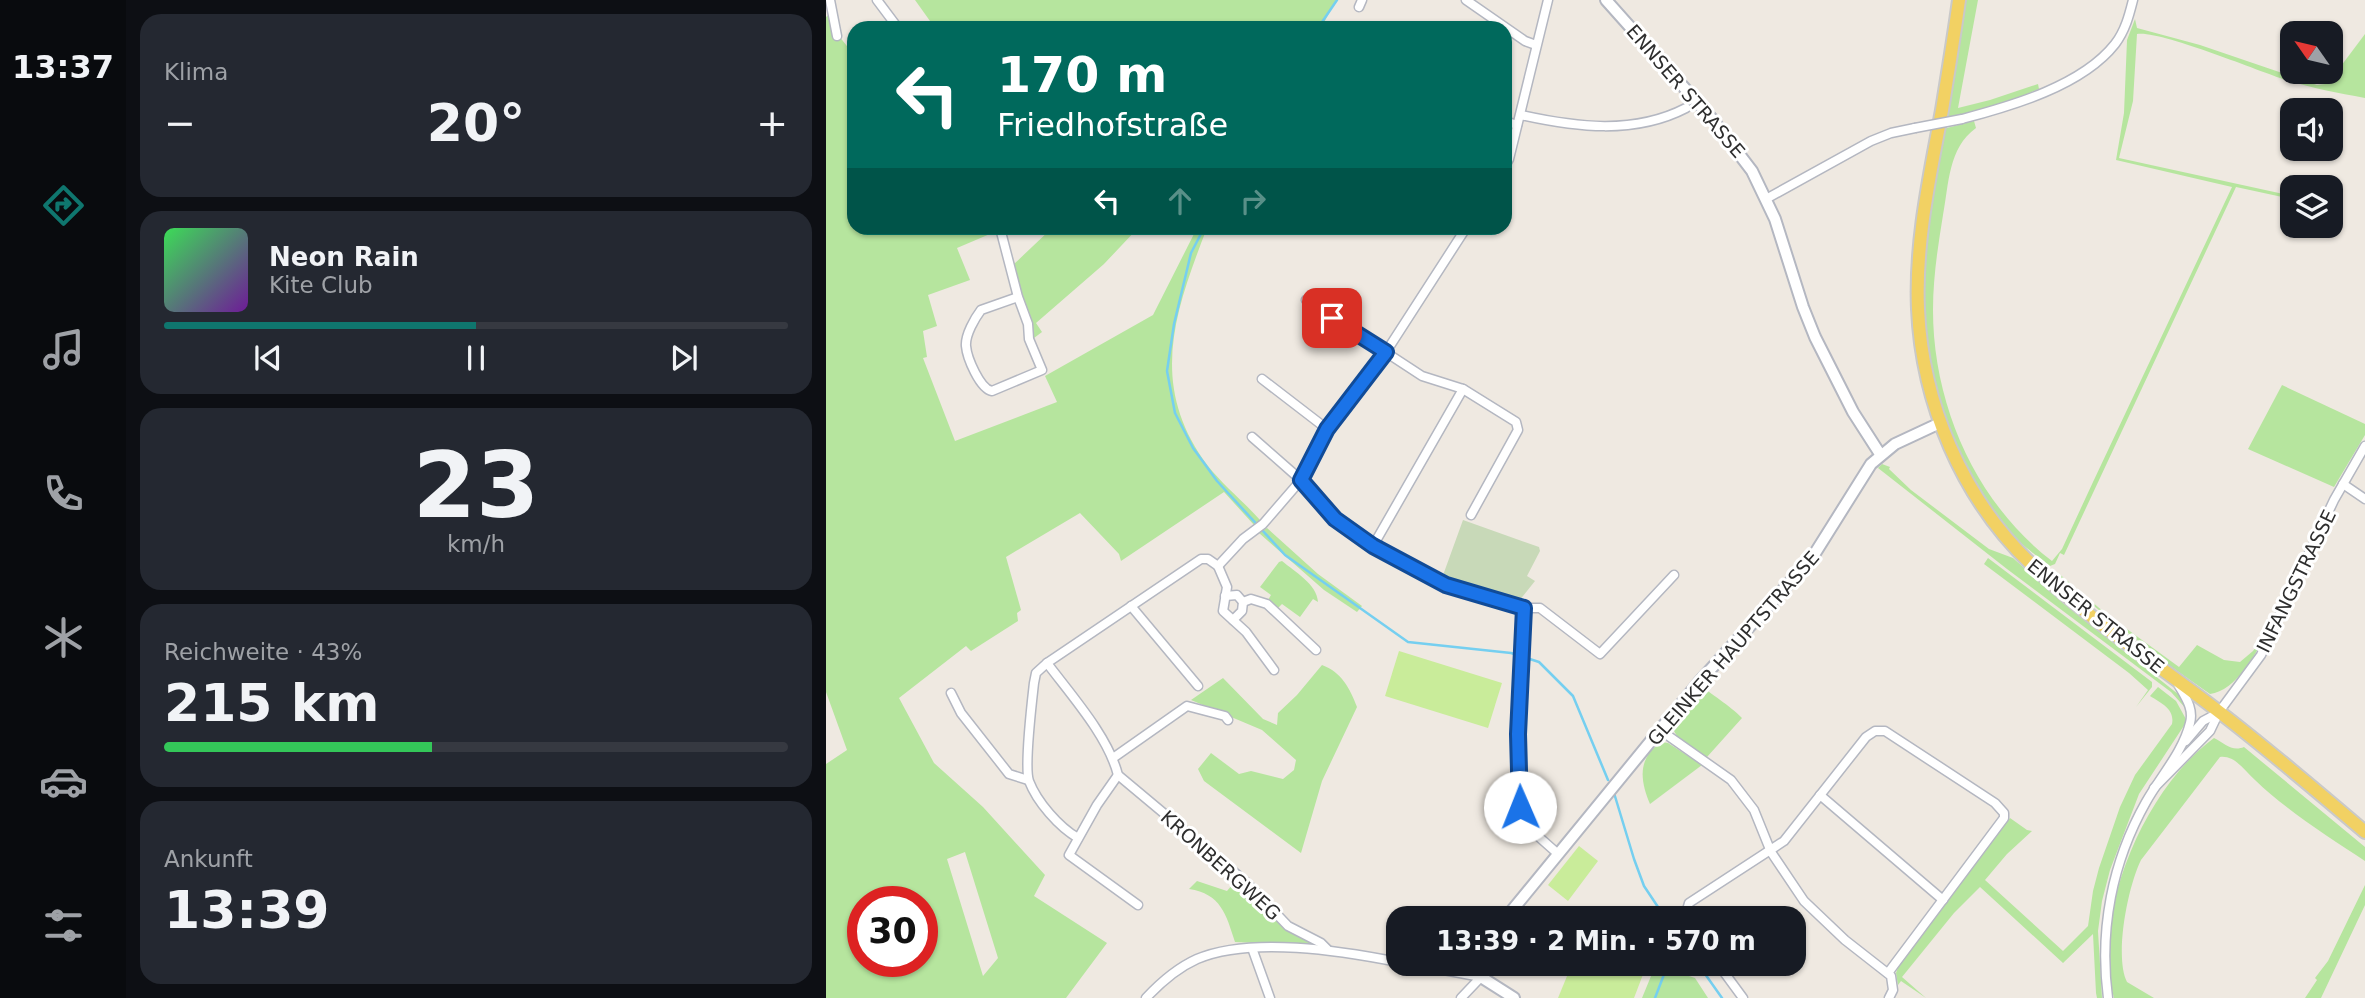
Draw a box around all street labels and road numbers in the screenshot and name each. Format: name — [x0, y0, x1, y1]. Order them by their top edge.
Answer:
street label: ENNSER STRASSE — [1622, 20, 1750, 162]
street label: INFANGSTRASSE — [2252, 506, 2340, 656]
street label: GLEINKER HAUPTSTRASSE — [1643, 546, 1823, 750]
street label: ENNSER STRASSE — [2023, 554, 2169, 678]
street label: KRONBERGWEG — [1157, 806, 1285, 924]

